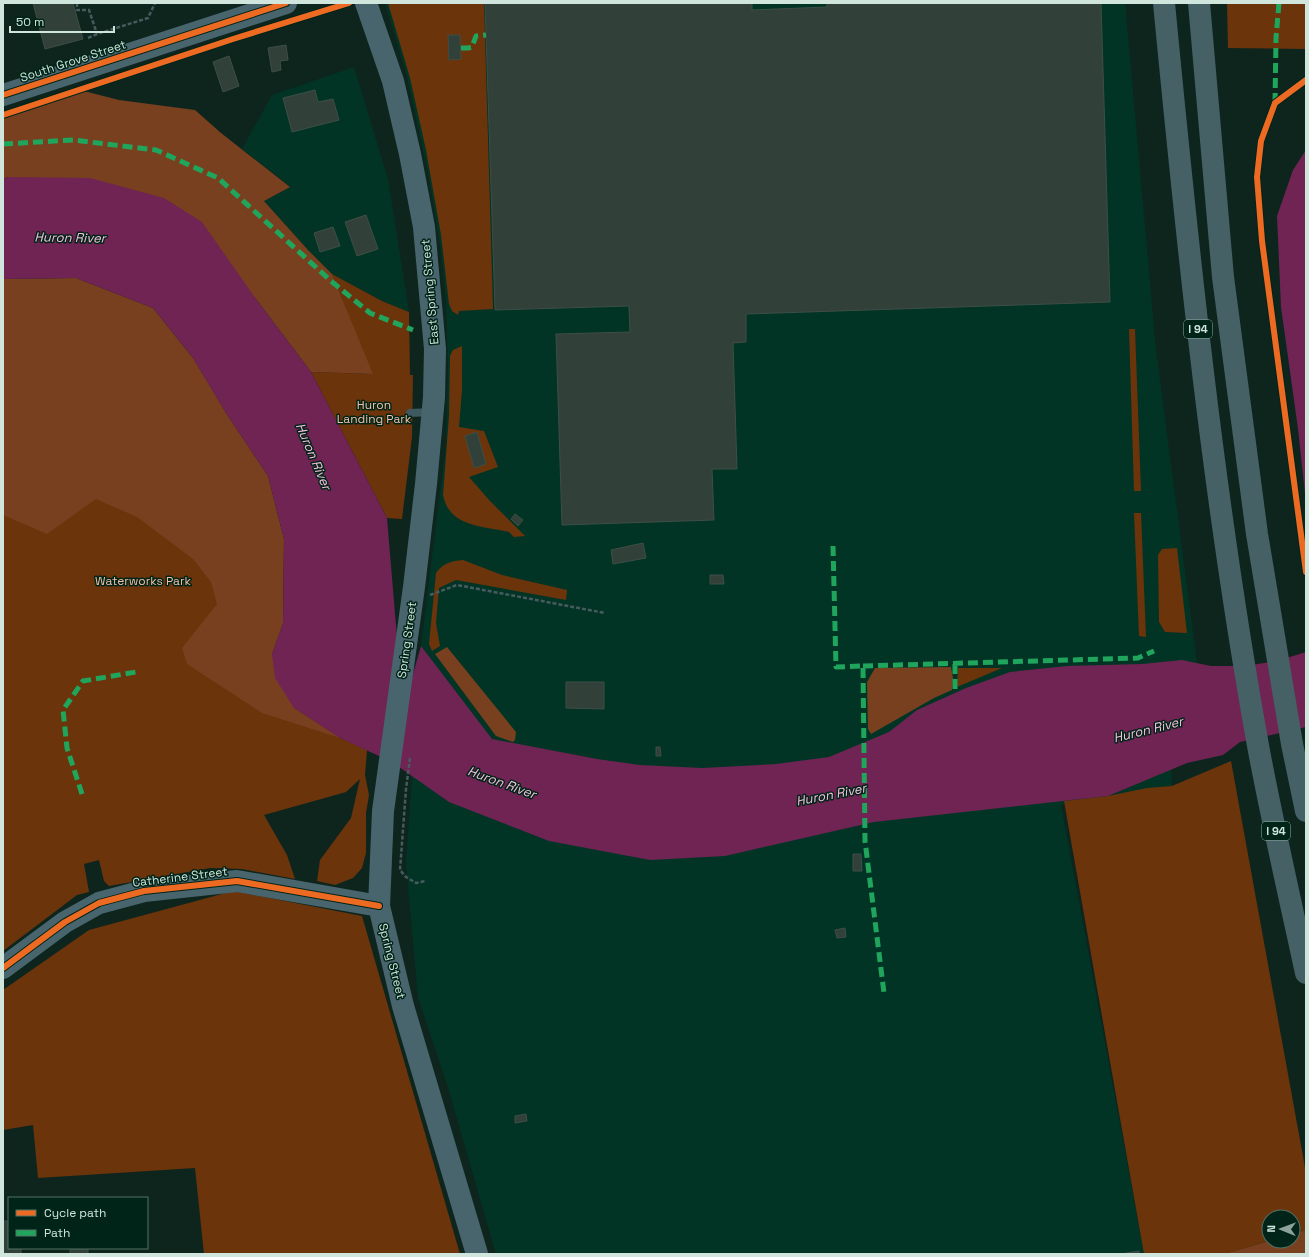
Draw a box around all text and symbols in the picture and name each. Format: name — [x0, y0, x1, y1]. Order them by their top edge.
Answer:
scale bar — [10, 8, 114, 34]
text: 50 m — [16, 14, 44, 30]
street label: South Grove Street — [18, 36, 128, 86]
water label: Huron River — [34, 228, 108, 247]
street label: East Spring Street — [417, 239, 443, 345]
road number: I 94 — [1184, 320, 1212, 338]
park label: Huron Landing Park — [337, 397, 412, 427]
water label: Huron River — [292, 420, 336, 494]
park label: Waterworks Park — [95, 573, 192, 589]
street label: Spring Street — [394, 601, 420, 679]
water label: Huron River — [1112, 712, 1187, 746]
water label: Huron River — [465, 762, 540, 803]
water label: Huron River — [795, 779, 870, 810]
road number: I 94 — [1262, 822, 1290, 840]
street label: Catherine Street — [131, 863, 229, 891]
street label: Spring Street — [375, 922, 409, 1000]
legend — [8, 1197, 148, 1249]
text: Cycle path — [44, 1205, 106, 1221]
north arrow — [1261, 1209, 1301, 1249]
text: Path — [44, 1225, 70, 1241]
text: N — [1264, 1225, 1278, 1233]

